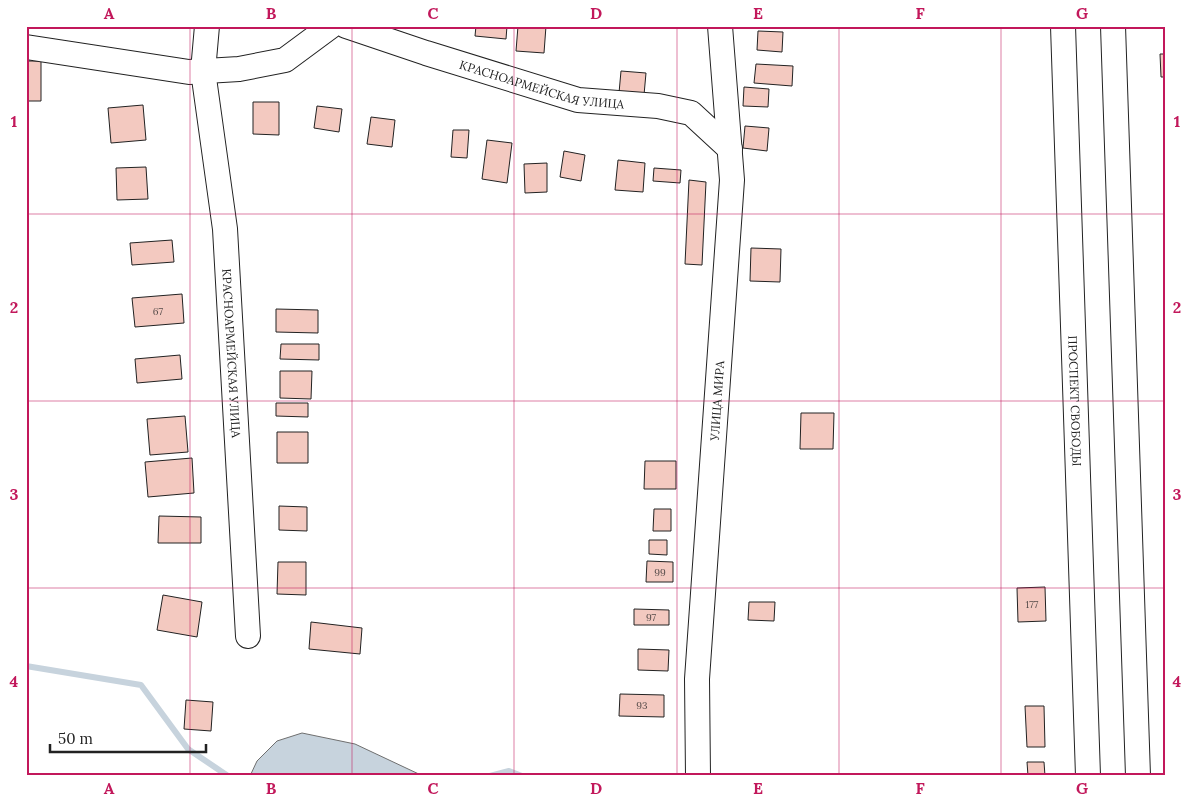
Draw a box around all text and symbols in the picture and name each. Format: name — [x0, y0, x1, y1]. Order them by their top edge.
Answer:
text: A — [104, 3, 115, 23]
text: B — [266, 3, 277, 23]
text: C — [427, 3, 439, 23]
text: D — [590, 3, 602, 23]
text: E — [753, 3, 763, 23]
text: F — [915, 3, 925, 23]
text: G — [1076, 3, 1088, 23]
street label: КРАСНОАРМЕЙСКАЯ УЛИЦА — [458, 56, 625, 111]
text: 1 — [11, 111, 17, 131]
text: 1 — [1174, 111, 1180, 131]
street label: КРАСНОАРМЕЙСКАЯ УЛИЦА — [220, 268, 244, 439]
text: 2 — [10, 297, 18, 317]
text: 2 — [1173, 297, 1181, 317]
house number: 67 — [153, 305, 164, 318]
street label: ПРОСПЕКТ СВОБОДЫ — [1066, 335, 1085, 467]
street label: УЛИЦА МИРА — [706, 360, 727, 442]
text: 3 — [10, 484, 19, 504]
text: 3 — [1173, 484, 1182, 504]
house number: 99 — [654, 566, 666, 579]
house number: 177 — [1026, 598, 1039, 611]
house number: 97 — [646, 611, 656, 624]
text: 4 — [10, 671, 19, 691]
text: 4 — [1173, 671, 1182, 691]
house number: 93 — [636, 699, 648, 712]
scale bar — [50, 722, 206, 754]
text: 50 m — [58, 729, 93, 748]
text: A — [104, 778, 115, 798]
text: B — [266, 778, 277, 798]
text: C — [427, 778, 439, 798]
text: D — [590, 778, 602, 798]
text: E — [753, 778, 763, 798]
text: F — [915, 778, 925, 798]
text: G — [1076, 778, 1088, 798]

